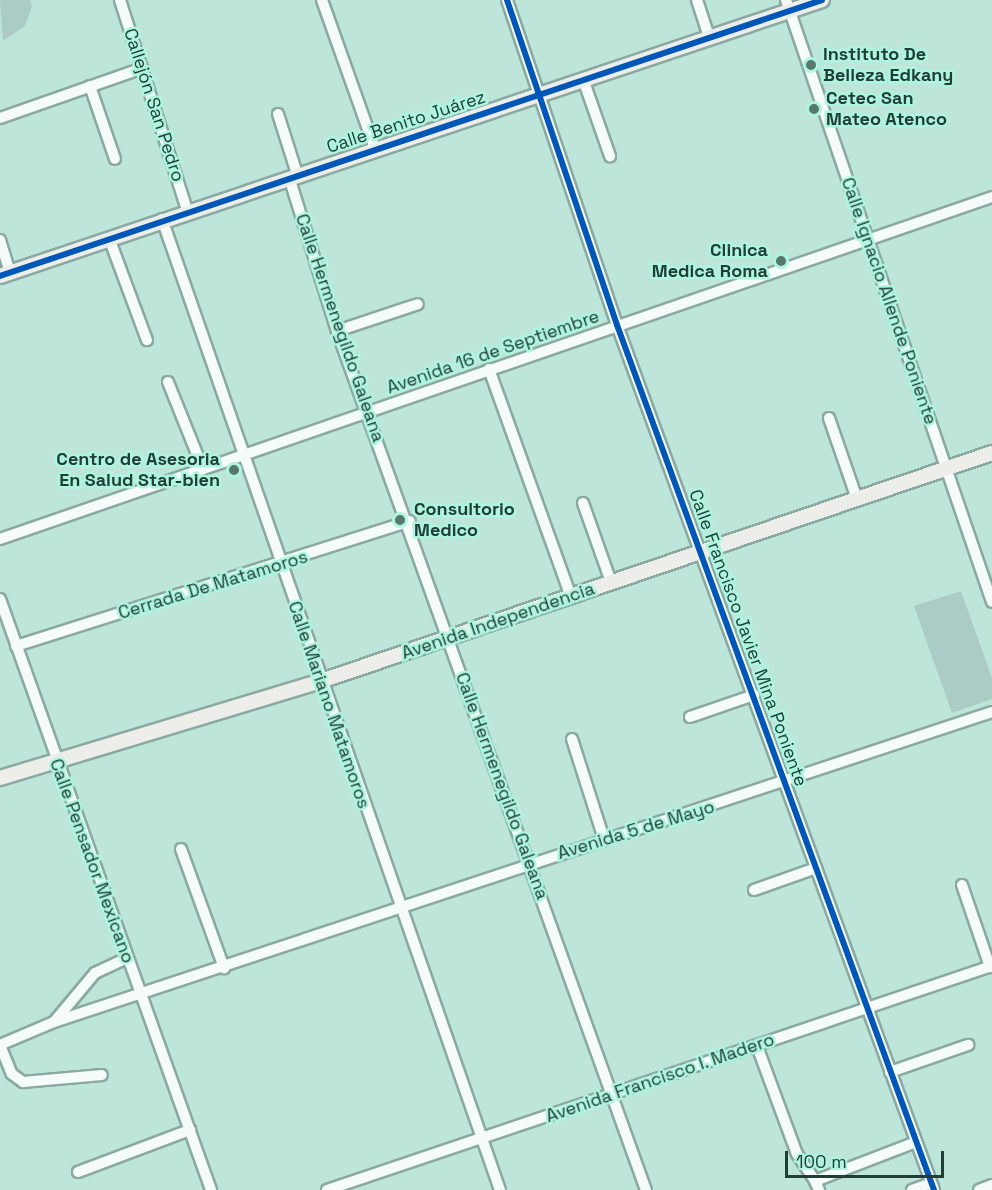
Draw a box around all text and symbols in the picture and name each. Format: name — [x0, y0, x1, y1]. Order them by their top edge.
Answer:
street label: Callejón San Pedro — [119, 26, 189, 184]
place label: Instituto De Belleza Edkany — [823, 44, 953, 86]
marker: Instituto De Belleza Edkany — [804, 58, 818, 72]
street label: Calle Benito Juárez — [324, 86, 488, 158]
place label: Cetec San Mateo Atenco — [826, 88, 947, 130]
marker: Cetec San Mateo Atenco — [807, 102, 821, 116]
street label: Calle Ignacio Allende Poniente — [836, 175, 942, 427]
street label: Calle Hermenegildo Galeana — [291, 211, 389, 445]
place label: Clinica Medica Roma — [652, 240, 768, 282]
marker: Clinica Medica Roma — [772, 252, 790, 270]
street label: Avenida 16 de Septiembre — [384, 305, 602, 399]
place label: Centro de Asesoria En Salud Star-bien — [56, 449, 220, 492]
marker: Centro de Asesoria En Salud Star-bien — [225, 461, 243, 479]
street label: Calle Francisco Javier Mina Poniente — [684, 487, 812, 789]
place label: Consultorio Medico — [414, 499, 515, 542]
marker: Consultorio Medico — [391, 511, 409, 529]
street label: Cerrada De Matamoros — [116, 546, 310, 624]
street label: Avenida Independencia — [399, 578, 597, 664]
street label: Calle Mariano Matamoros — [283, 598, 375, 812]
street label: Calle Hermenegildo Galeana — [451, 670, 553, 902]
street label: Calle Pensador Mexicano — [45, 756, 139, 966]
street label: Avenida 5 de Mayo — [555, 796, 717, 864]
street label: Avenida Francisco I. Madero — [543, 1029, 777, 1127]
scale bar — [788, 1139, 947, 1177]
text: 100 m — [796, 1150, 847, 1173]

